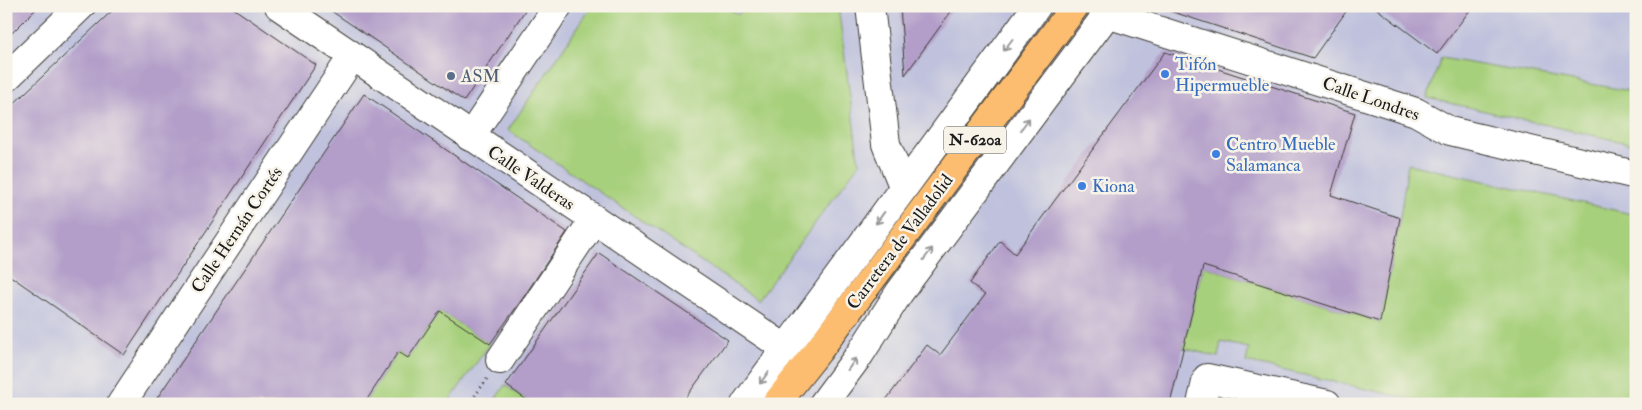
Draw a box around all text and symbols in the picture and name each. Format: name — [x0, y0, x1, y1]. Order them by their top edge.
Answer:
one-way arrow — [1003, 38, 1013, 52]
place label: Tifón Hipermueble — [1175, 53, 1270, 97]
place label: ASM — [460, 65, 500, 88]
marker: Tifón Hipermueble — [1159, 68, 1171, 80]
marker: ASM — [445, 70, 457, 82]
street label: Calle Londres — [1319, 72, 1423, 126]
one-way arrow — [1020, 117, 1030, 131]
road number: N-620a — [944, 126, 1006, 154]
place label: Centro Mueble Salamanca — [1226, 133, 1336, 177]
street label: Calle Valderas — [483, 140, 579, 216]
marker: Centro Mueble Salamanca — [1210, 148, 1222, 160]
street label: Calle Hernán Cortés — [186, 162, 288, 298]
street label: Carretera de Valladolid — [842, 170, 959, 314]
place label: Kiona — [1092, 175, 1135, 198]
marker: Kiona — [1076, 180, 1088, 192]
one-way arrow — [875, 211, 885, 225]
one-way arrow — [923, 247, 933, 261]
one-way arrow — [847, 357, 857, 371]
one-way arrow — [758, 370, 769, 384]

